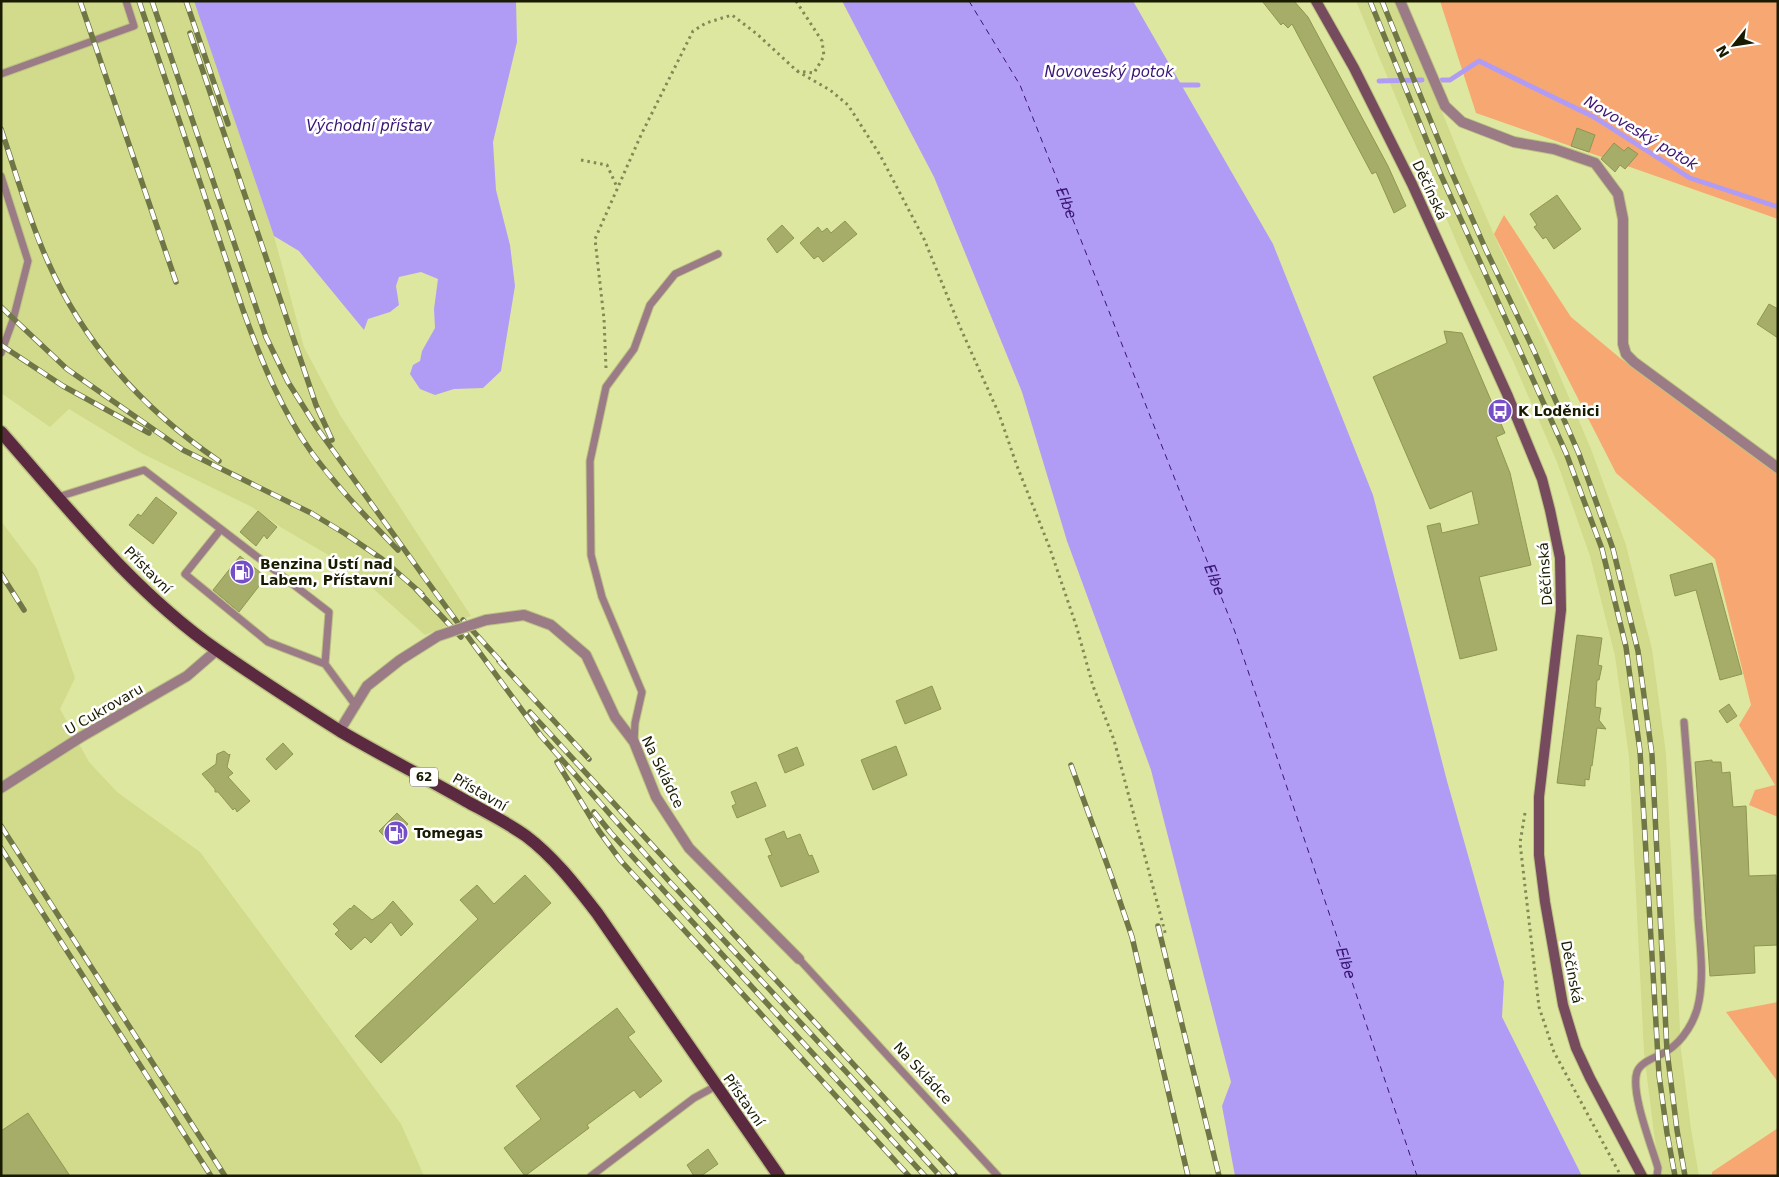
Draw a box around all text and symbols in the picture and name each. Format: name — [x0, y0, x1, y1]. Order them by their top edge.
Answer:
north arrow — [1709, 20, 1759, 70]
text: N — [1713, 42, 1733, 61]
water label: Novoveský potok — [1044, 63, 1175, 81]
water label: Novoveský potok — [1581, 92, 1702, 175]
water label: Východní přístav — [306, 117, 433, 135]
street label: Děčínská — [1409, 158, 1451, 222]
water label: Elbe — [1052, 185, 1081, 221]
bus stop icon: K Loděnici — [1487, 398, 1513, 424]
place label: K Loděnici — [1518, 403, 1600, 419]
street label: Děčínská — [1535, 542, 1555, 606]
street label: Přístavní — [121, 543, 176, 598]
place label: Benzina Ústí nad Labem, Přístavní — [260, 555, 394, 588]
fuel station icon: Benzina Ústí nad Labem, Přístavní — [229, 559, 255, 585]
water label: Elbe — [1200, 561, 1229, 598]
street label: U Cukrovaru — [62, 680, 146, 738]
street label: Na Skládce — [639, 733, 687, 811]
road number: 62 — [410, 768, 438, 786]
street label: Přístavní — [450, 770, 511, 815]
fuel station icon: Tomegas — [383, 820, 409, 846]
place label: Tomegas — [414, 825, 483, 841]
street label: Děčínská — [1558, 939, 1586, 1005]
water label: Elbe — [1332, 945, 1359, 981]
street label: Na Skládce — [890, 1039, 956, 1107]
street label: Přístavní — [720, 1071, 768, 1130]

